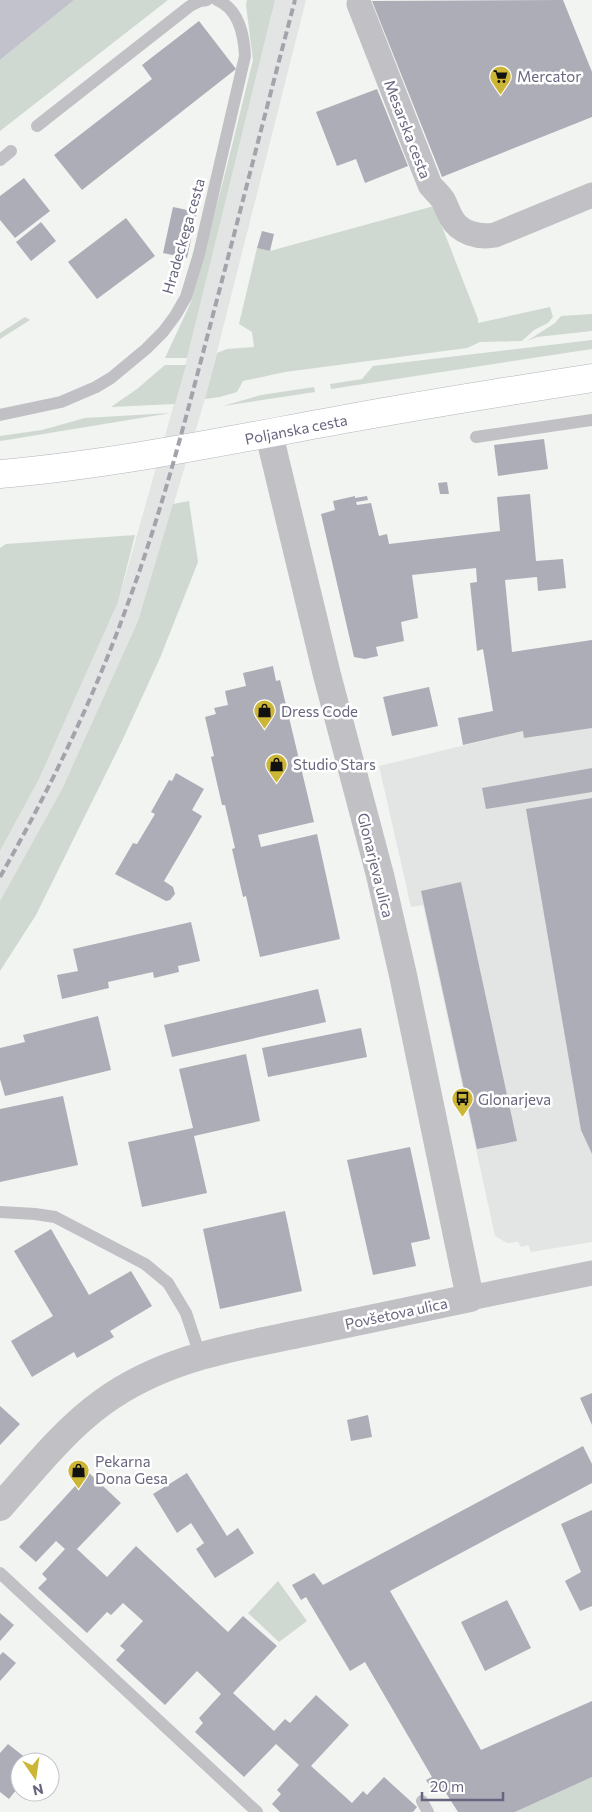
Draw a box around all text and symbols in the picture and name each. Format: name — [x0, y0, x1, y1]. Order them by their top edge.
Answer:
supermarket icon: Mercator — [489, 64, 513, 95]
place label: Mercator — [517, 67, 581, 85]
street label: Mesarska cesta — [381, 77, 435, 181]
street label: Hradeckega cesta — [158, 176, 208, 296]
street label: Poljanska cesta — [243, 410, 349, 448]
shop icon: Dress Code — [253, 699, 277, 730]
place label: Dress Code — [281, 702, 358, 720]
shop icon: Studio Stars — [265, 752, 289, 783]
place label: Studio Stars — [293, 755, 376, 773]
street label: Glonarjeva ulica — [354, 811, 398, 919]
bus stop icon: Glonarjeva — [450, 1087, 474, 1118]
place label: Glonarjeva — [478, 1090, 551, 1108]
street label: Povšetova ulica — [343, 1293, 449, 1333]
place label: Pekarna Dona Gesa — [95, 1452, 168, 1487]
shop icon: Pekarna Dona Gesa — [67, 1458, 91, 1489]
north arrow — [10, 1752, 60, 1802]
scale bar — [422, 1770, 503, 1802]
text: 20 m — [430, 1777, 464, 1795]
text: N — [31, 1781, 45, 1800]

